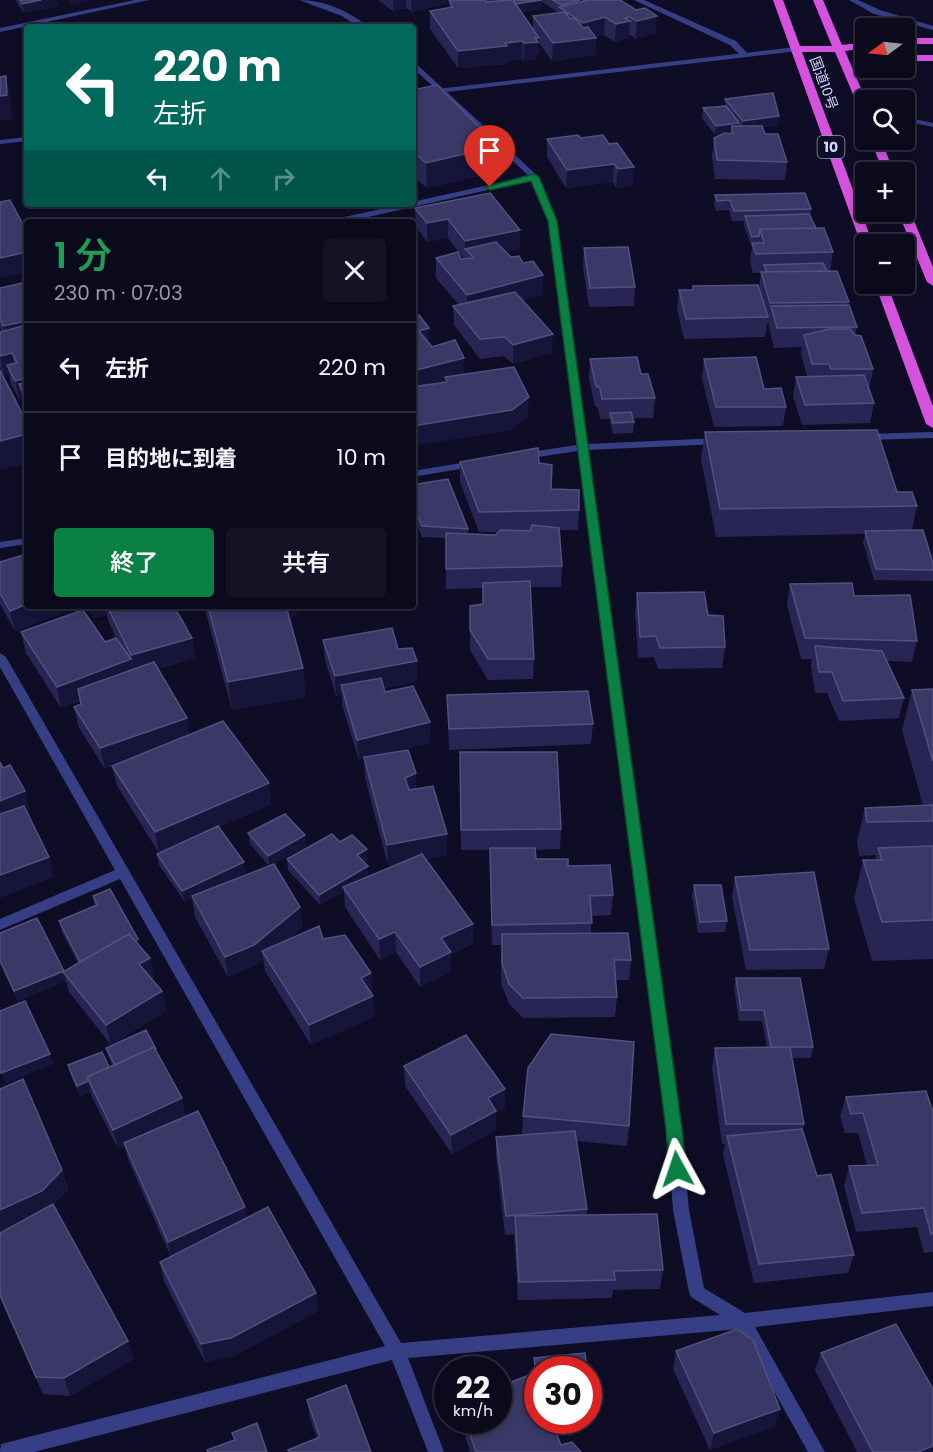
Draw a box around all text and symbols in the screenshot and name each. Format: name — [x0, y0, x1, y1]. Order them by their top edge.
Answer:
north arrow — [855, 18, 915, 78]
map controls — [855, 18, 915, 294]
text: 220 m — [153, 37, 282, 96]
icon: left — [54, 48, 132, 126]
street label: 国道10号 — [805, 54, 843, 112]
button: search — [855, 90, 915, 150]
text: 左折 — [153, 95, 207, 132]
pin — [464, 125, 515, 187]
icon: arrive — [473, 134, 506, 167]
road number: 10 — [818, 136, 844, 158]
icon: left — [141, 162, 174, 195]
icon: ahead — [204, 162, 237, 195]
icon: right — [267, 162, 300, 195]
button: + — [855, 162, 915, 222]
text: 1 分 — [54, 230, 112, 281]
button: − — [855, 234, 915, 294]
button: close — [323, 239, 386, 302]
text: 230 m · 07:03 — [54, 279, 183, 307]
icon: left — [54, 351, 87, 384]
text: 220 m — [318, 352, 386, 383]
text: 左折 — [105, 353, 149, 384]
icon: arrive — [54, 441, 87, 474]
text: 10 m — [337, 442, 386, 473]
text: 目的地に到着 — [105, 443, 237, 474]
button: 終了 — [54, 528, 214, 597]
button: 共有 — [226, 528, 386, 597]
position arrow — [645, 1137, 709, 1201]
speed limit sign: 30 — [524, 1356, 602, 1434]
text: 22 — [456, 1366, 490, 1409]
text: km/h — [453, 1400, 493, 1421]

